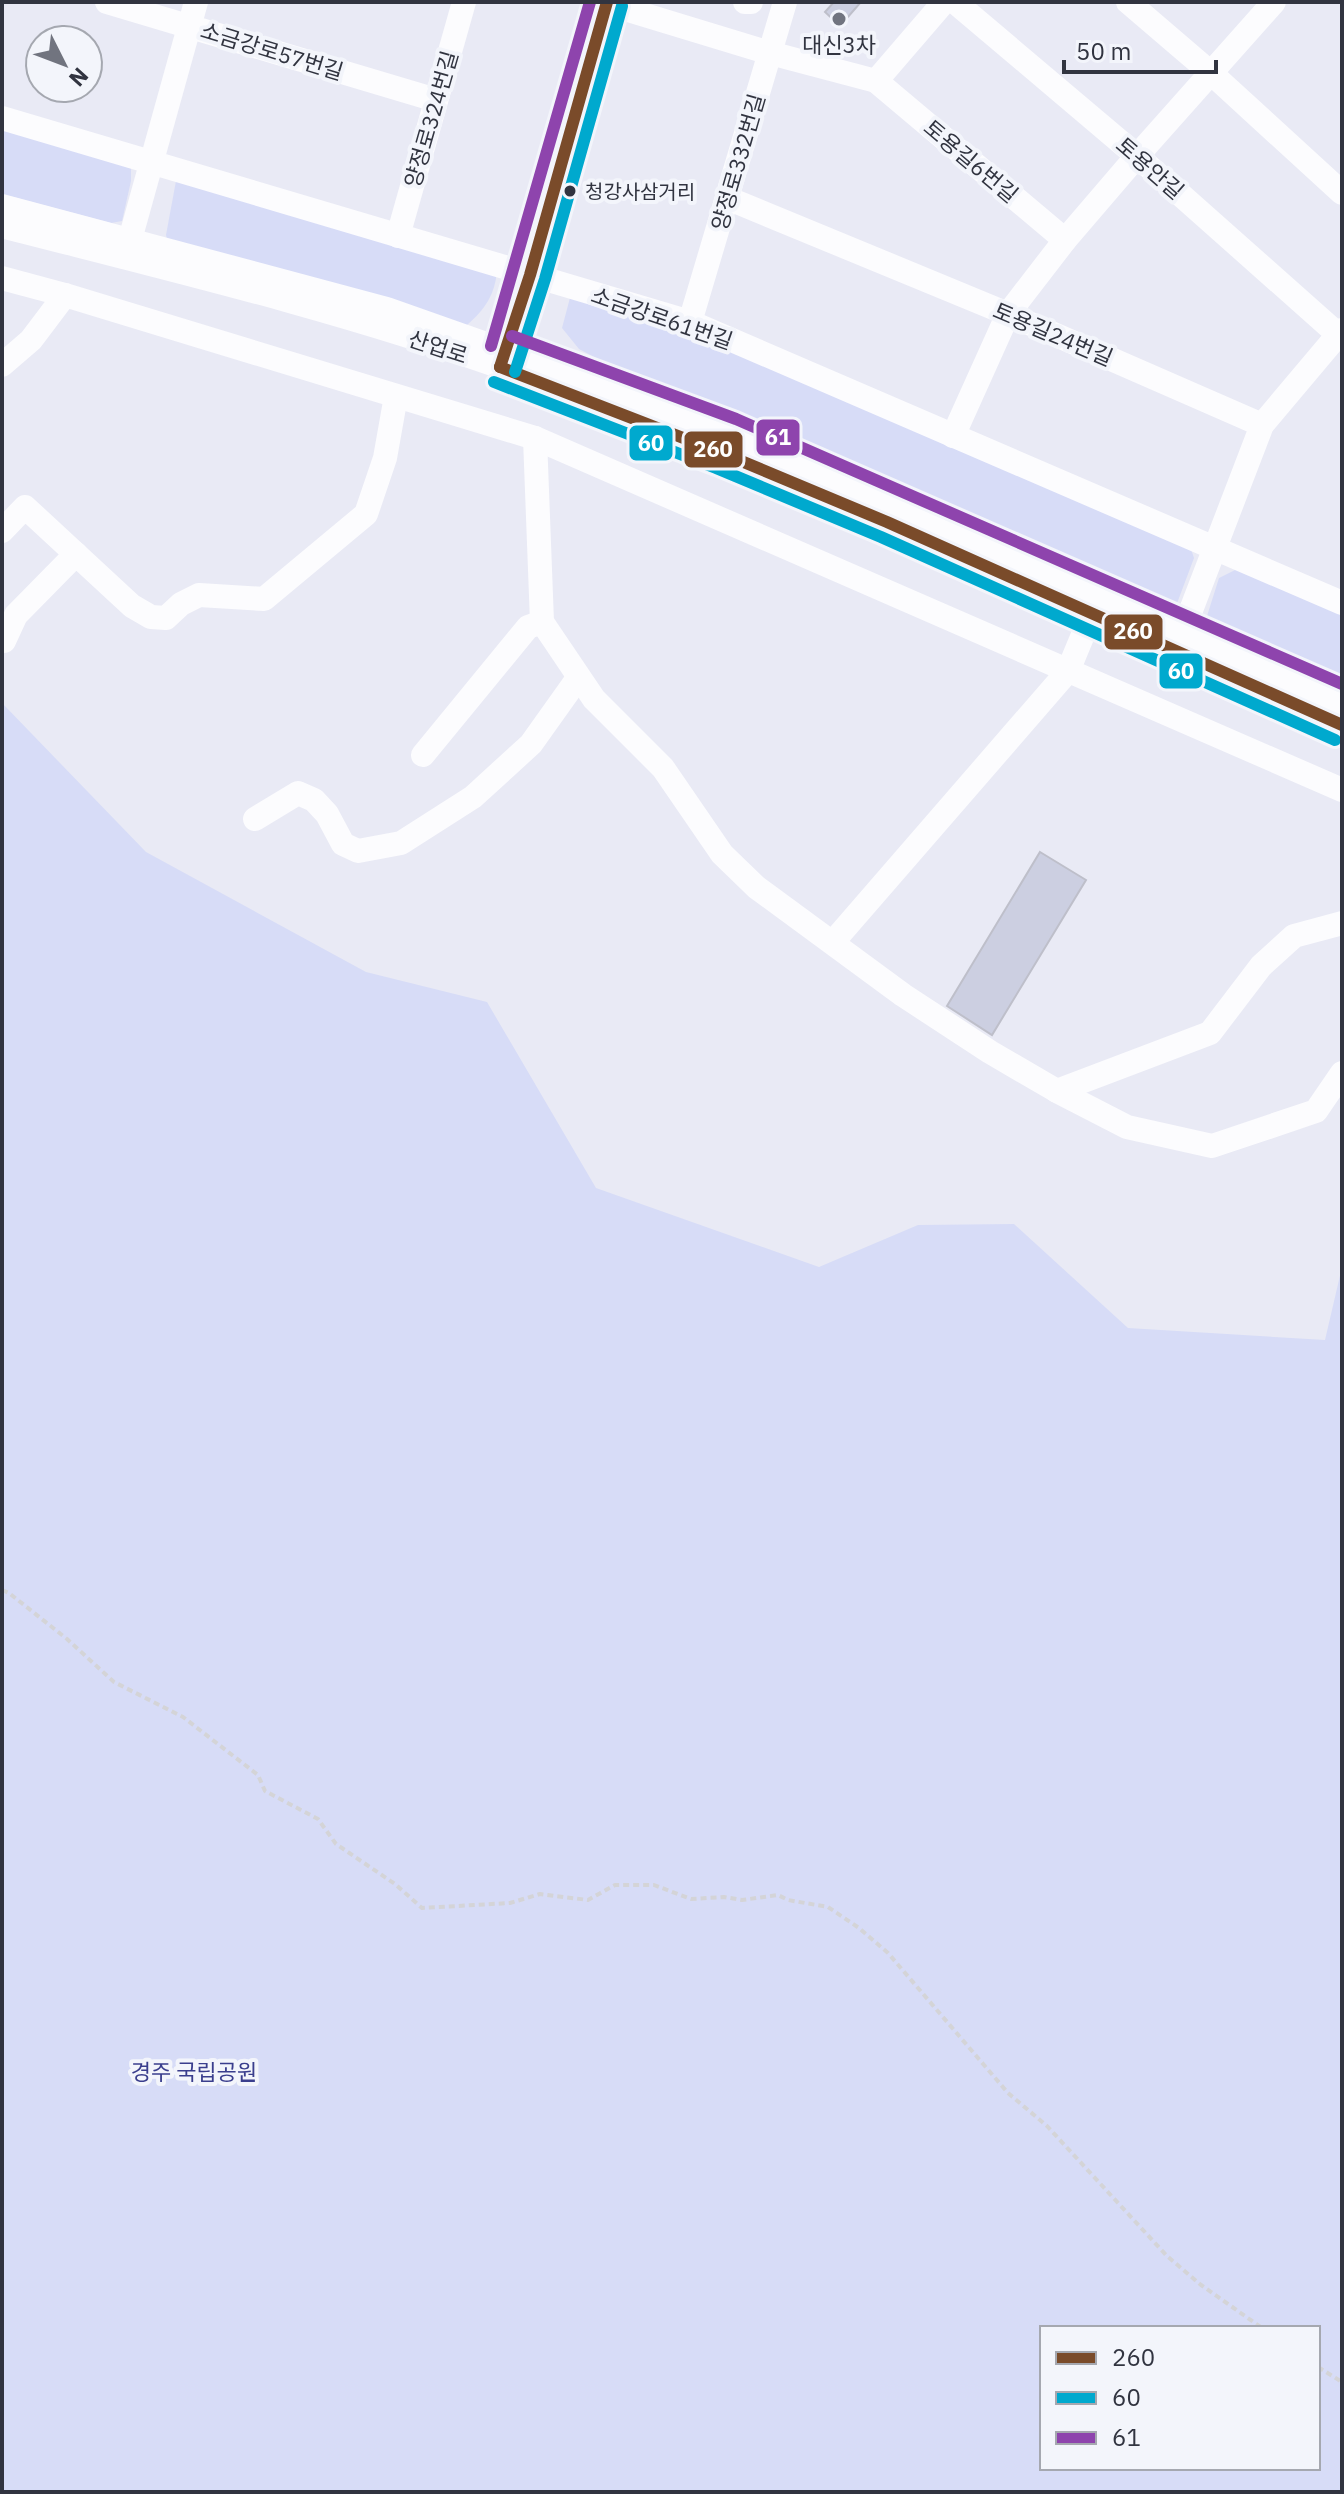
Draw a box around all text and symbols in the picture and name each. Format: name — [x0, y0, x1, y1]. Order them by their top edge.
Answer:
marker: 대신3차 — [830, 10, 848, 28]
street label: 소금강로57번길 — [197, 15, 347, 86]
north arrow — [24, 24, 104, 104]
scale bar — [1064, 24, 1216, 74]
place label: 대신3차 — [802, 30, 876, 59]
text: 50 m — [1076, 35, 1131, 67]
street label: 양정로324번길 — [397, 47, 464, 191]
text: N — [63, 62, 95, 93]
street label: 양정로332번길 — [704, 90, 771, 234]
street label: 토용길6번길 — [918, 113, 1024, 208]
street label: 토용안길 — [1110, 130, 1190, 205]
place label: 청강사삼거리 — [585, 178, 695, 205]
marker: 청강사삼거리 — [562, 183, 578, 199]
street label: 소금강로61번길 — [588, 280, 737, 355]
street label: 토용길24번길 — [989, 295, 1118, 372]
street label: 산업로 — [405, 323, 472, 370]
line badge: 61 — [755, 418, 801, 457]
text: 61 — [765, 422, 791, 451]
line badge: 60 — [628, 424, 674, 462]
text: 60 — [638, 428, 664, 457]
line badge: 260 — [683, 430, 744, 469]
text: 260 — [693, 434, 733, 463]
line badge: 260 — [1103, 613, 1164, 651]
text: 260 — [1113, 616, 1153, 645]
line badge: 60 — [1158, 652, 1204, 690]
text: 60 — [1168, 656, 1194, 685]
park label: 경주 국립공원 — [131, 2057, 257, 2086]
legend — [1040, 2326, 1320, 2470]
text: 260 — [1112, 2341, 1155, 2373]
text: 60 — [1112, 2381, 1141, 2413]
text: 61 — [1112, 2421, 1141, 2453]

